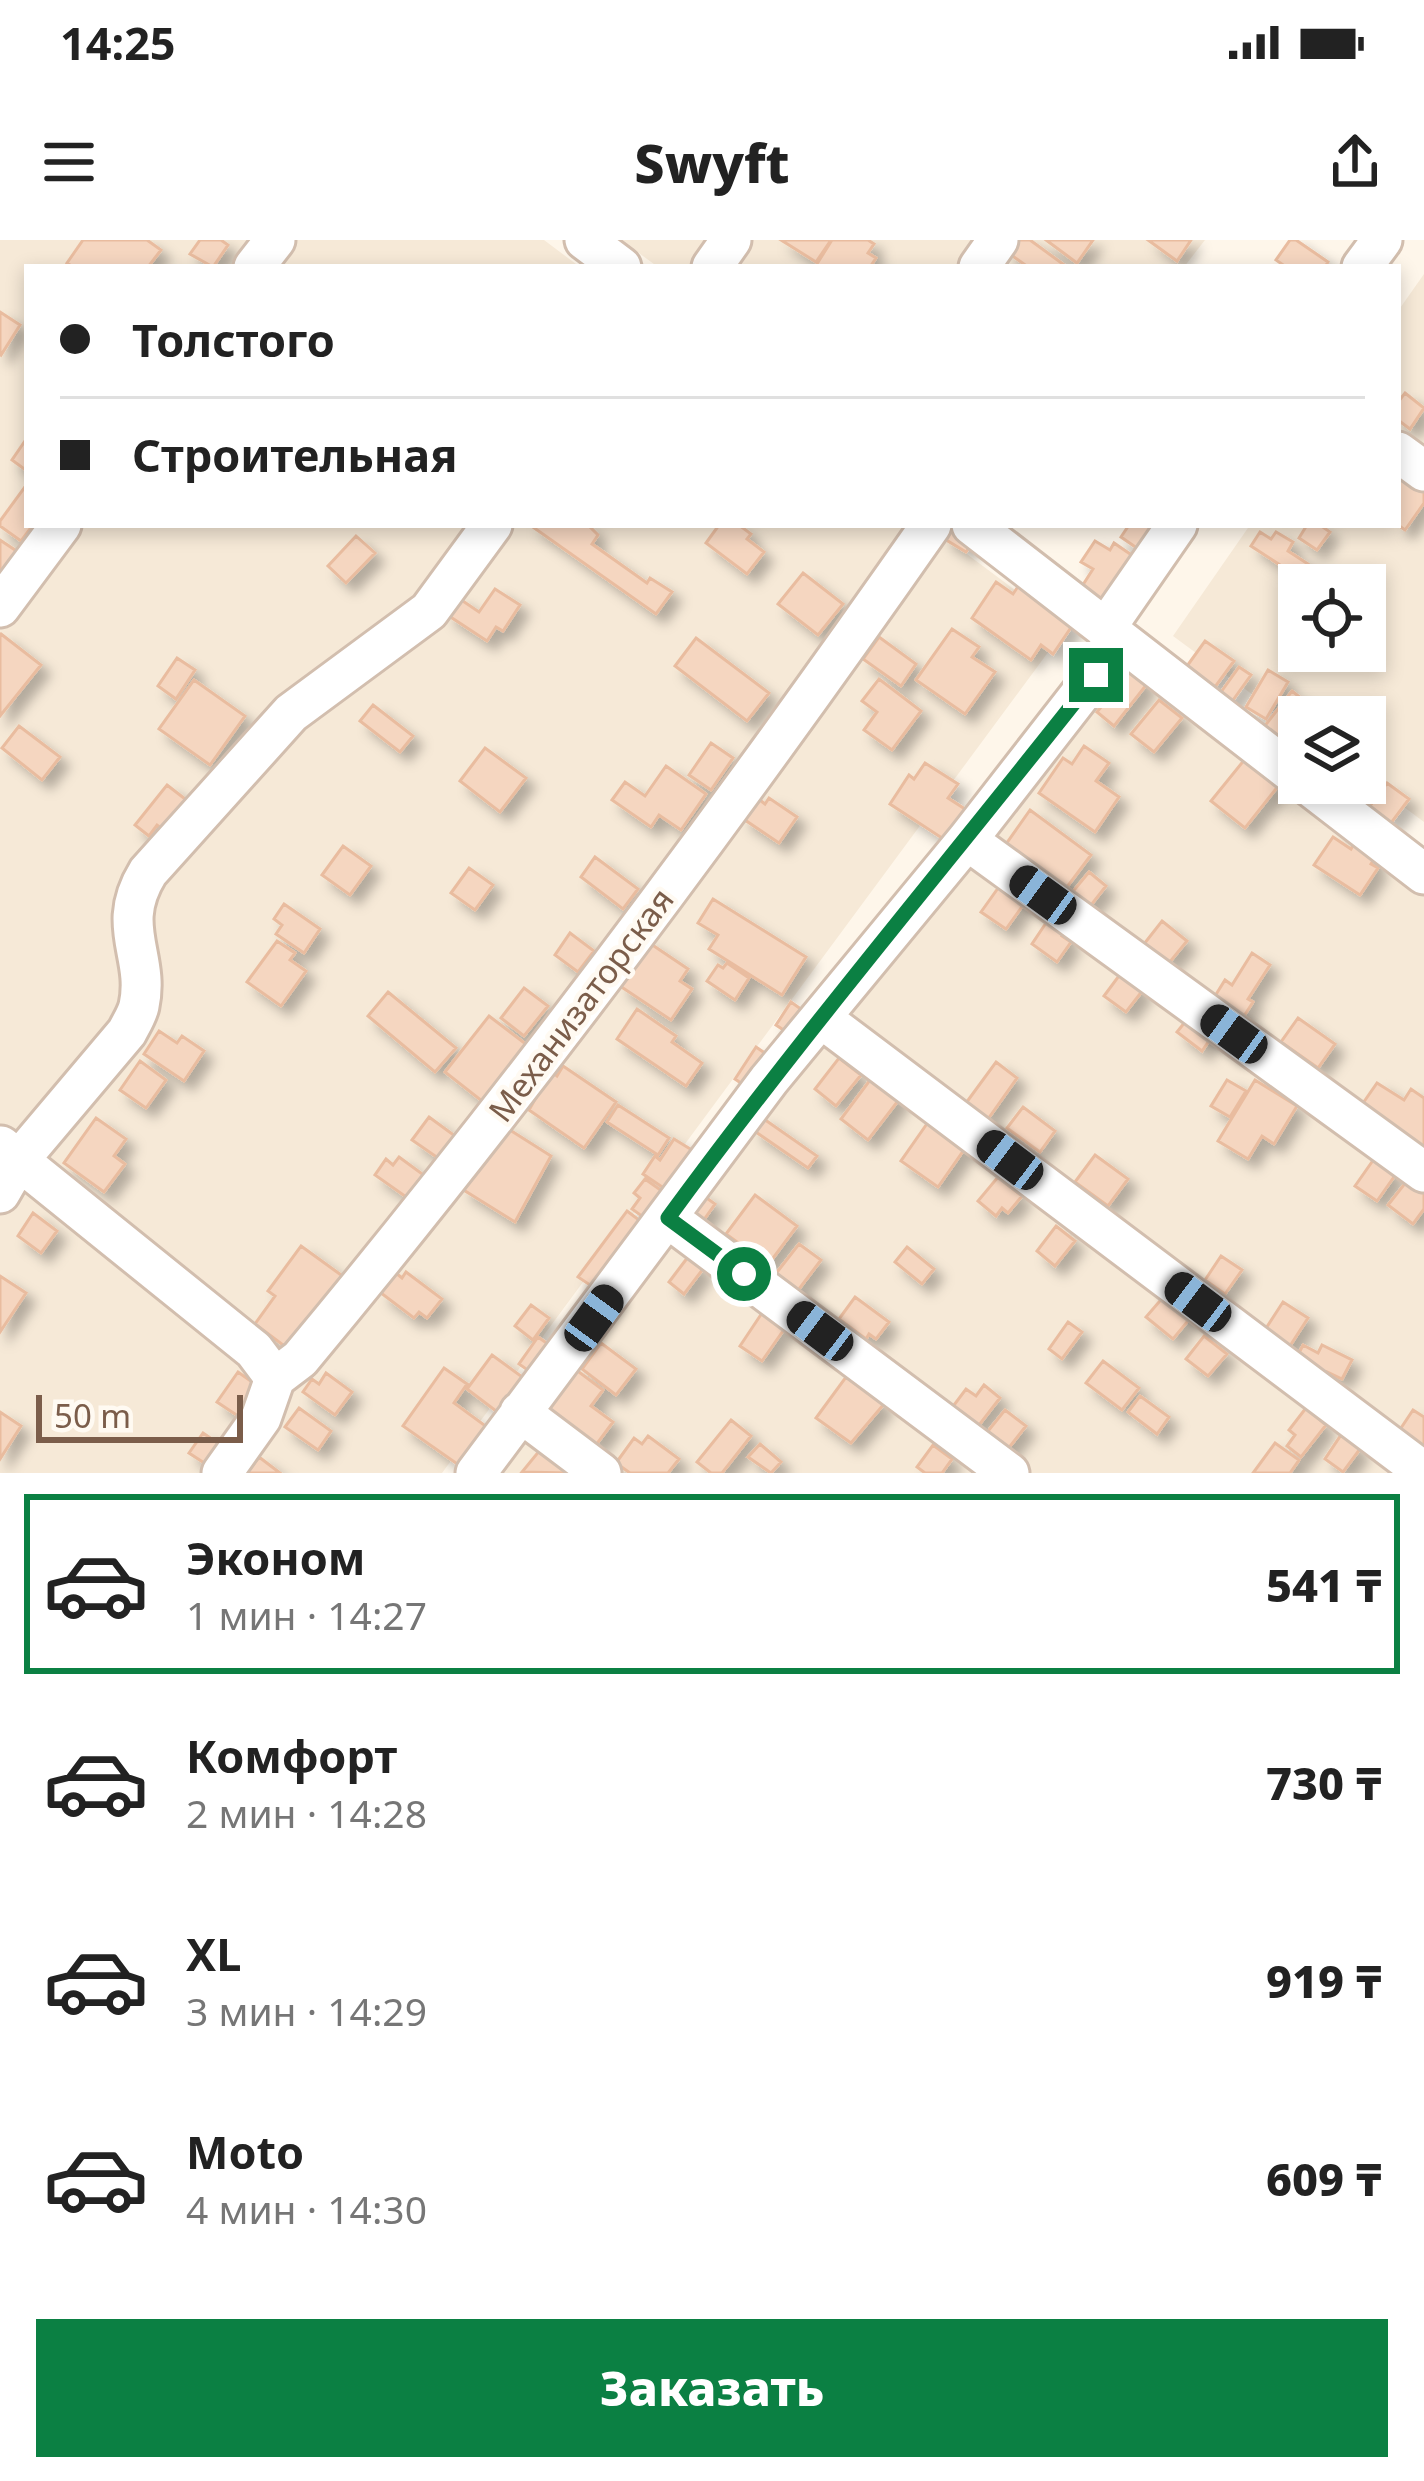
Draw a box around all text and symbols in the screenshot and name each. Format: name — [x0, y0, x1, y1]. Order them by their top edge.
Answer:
text: 14:25 — [60, 12, 176, 73]
text: Swyft — [634, 125, 790, 199]
icon: menu — [36, 129, 102, 195]
icon: share — [1322, 129, 1388, 195]
text: Толстого — [132, 309, 335, 370]
text: Строительная — [132, 424, 457, 485]
map controls — [1278, 564, 1386, 804]
button: locate — [1278, 564, 1386, 672]
route end — [1069, 648, 1123, 702]
button: layers — [1278, 696, 1386, 804]
car — [1003, 859, 1083, 931]
street label: Механизаторская — [478, 879, 683, 1131]
car — [1194, 998, 1274, 1070]
car — [970, 1124, 1050, 1196]
route start — [717, 1247, 771, 1301]
car — [1158, 1266, 1238, 1338]
car — [558, 1278, 630, 1358]
car — [780, 1295, 860, 1367]
scale bar — [36, 1389, 243, 1442]
text: 50 m — [54, 1393, 131, 1438]
text: Эконом — [186, 1527, 365, 1588]
icon: car — [42, 1530, 150, 1638]
text: 541 ₸ — [1266, 1554, 1382, 1615]
text: 1 мин · 14:27 — [186, 1588, 427, 1641]
text: Комфорт — [186, 1725, 397, 1786]
icon: car — [42, 1728, 150, 1836]
text: 730 ₸ — [1266, 1752, 1382, 1813]
text: 2 мин · 14:28 — [186, 1786, 427, 1839]
text: XL — [186, 1923, 241, 1984]
icon: car — [42, 1926, 150, 2034]
text: 919 ₸ — [1266, 1950, 1382, 2011]
text: 3 мин · 14:29 — [186, 1984, 427, 2037]
text: Moto — [186, 2121, 304, 2182]
icon: car — [42, 2124, 150, 2232]
text: 609 ₸ — [1266, 2148, 1382, 2209]
text: 4 мин · 14:30 — [186, 2182, 427, 2235]
button: Заказать — [36, 2319, 1388, 2457]

